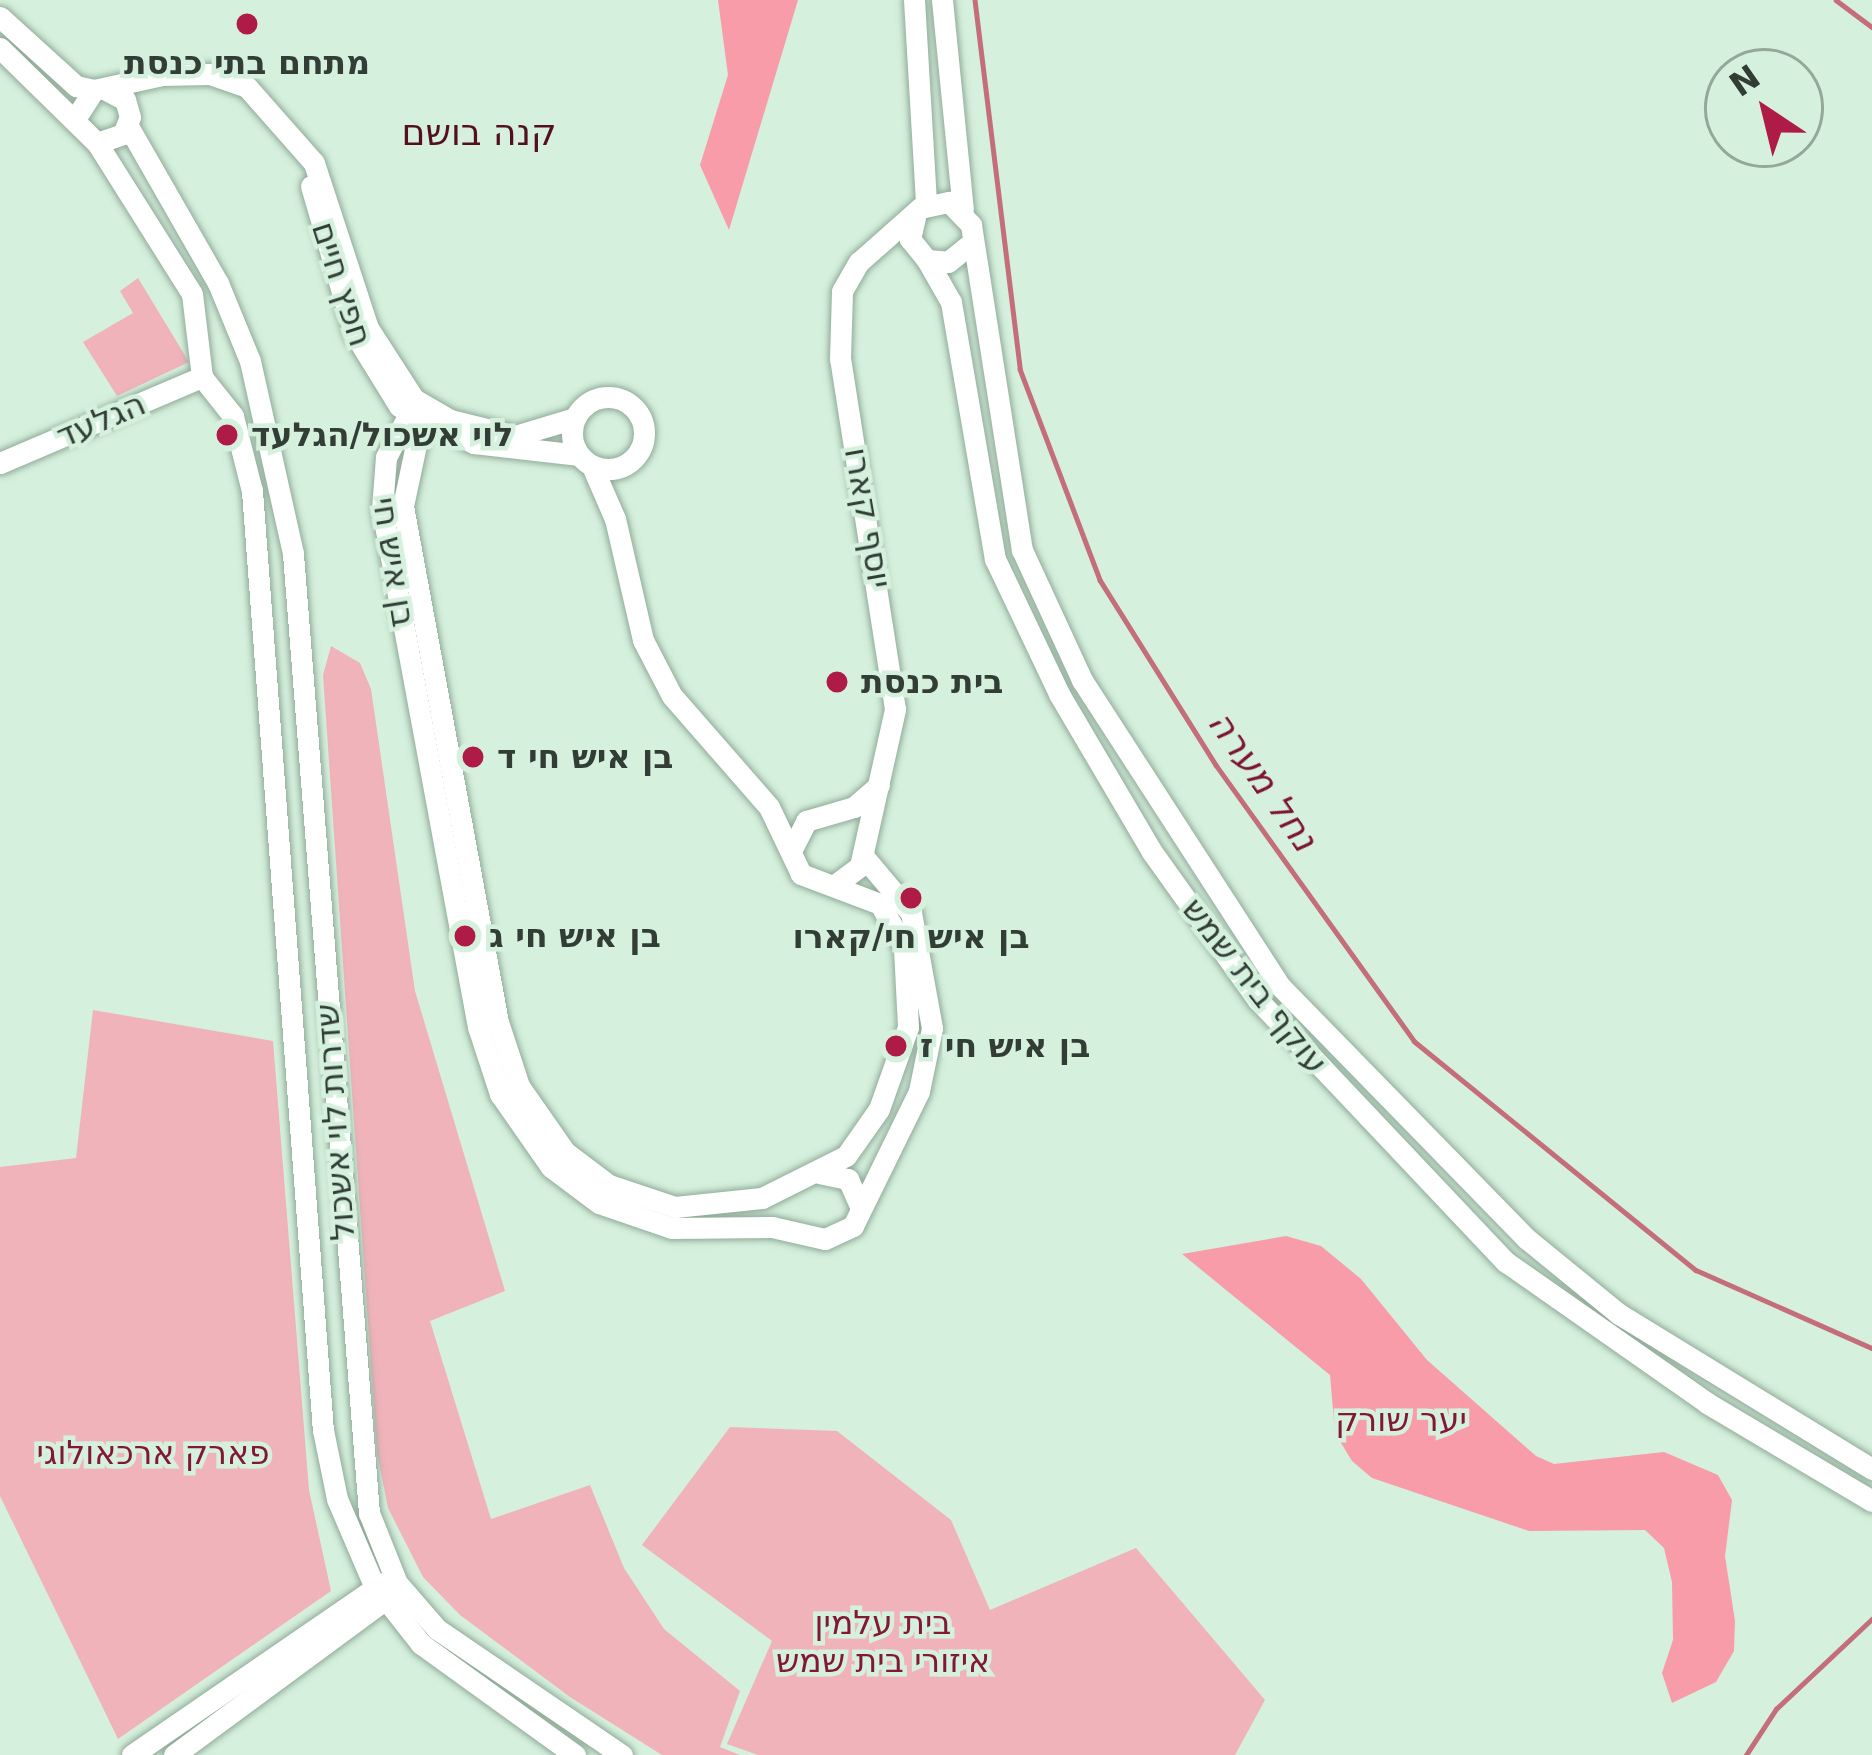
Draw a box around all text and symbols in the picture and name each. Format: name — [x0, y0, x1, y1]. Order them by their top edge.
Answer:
marker: מתחם בתי כנסת — [234, 11, 260, 37]
place label: מתחם בתי כנסת — [124, 43, 370, 83]
north arrow — [1704, 48, 1824, 168]
text: N — [1722, 57, 1767, 104]
district label: קנה בושם — [402, 111, 556, 155]
street label: חפץ חיים — [303, 217, 381, 351]
street label: הגלעד — [51, 384, 151, 456]
place label: לוי אשכול/הגלעד — [251, 415, 513, 455]
marker: לוי אשכול/הגלעד — [214, 422, 240, 448]
street label: יוסף קארו — [836, 444, 900, 592]
street label: בן איש חי — [364, 494, 424, 630]
place label: בית כנסת — [861, 662, 1003, 702]
marker: בית כנסת — [824, 669, 850, 695]
water label: נחל מערה — [1199, 703, 1327, 859]
place label: בן איש חי ד — [497, 737, 673, 777]
marker: בן איש חי ד — [460, 744, 486, 770]
marker: בן איש חי/קארו — [898, 885, 924, 911]
street label: עוקף בית שמש — [1174, 890, 1336, 1082]
place label: בן איש חי ג — [489, 916, 661, 956]
place label: בן איש חי/קארו — [792, 917, 1030, 957]
marker: בן איש חי ג — [452, 923, 478, 949]
street label: שדרות לוי אשכול — [307, 1002, 363, 1242]
place label: בן איש חי ז — [920, 1026, 1090, 1066]
marker: בן איש חי ז — [883, 1033, 909, 1059]
park label: יער שורק — [1335, 1400, 1467, 1440]
park label: פארק ארכאולוגי — [36, 1433, 270, 1473]
park label: בית עלמין איזורי בית שמש — [776, 1603, 990, 1681]

